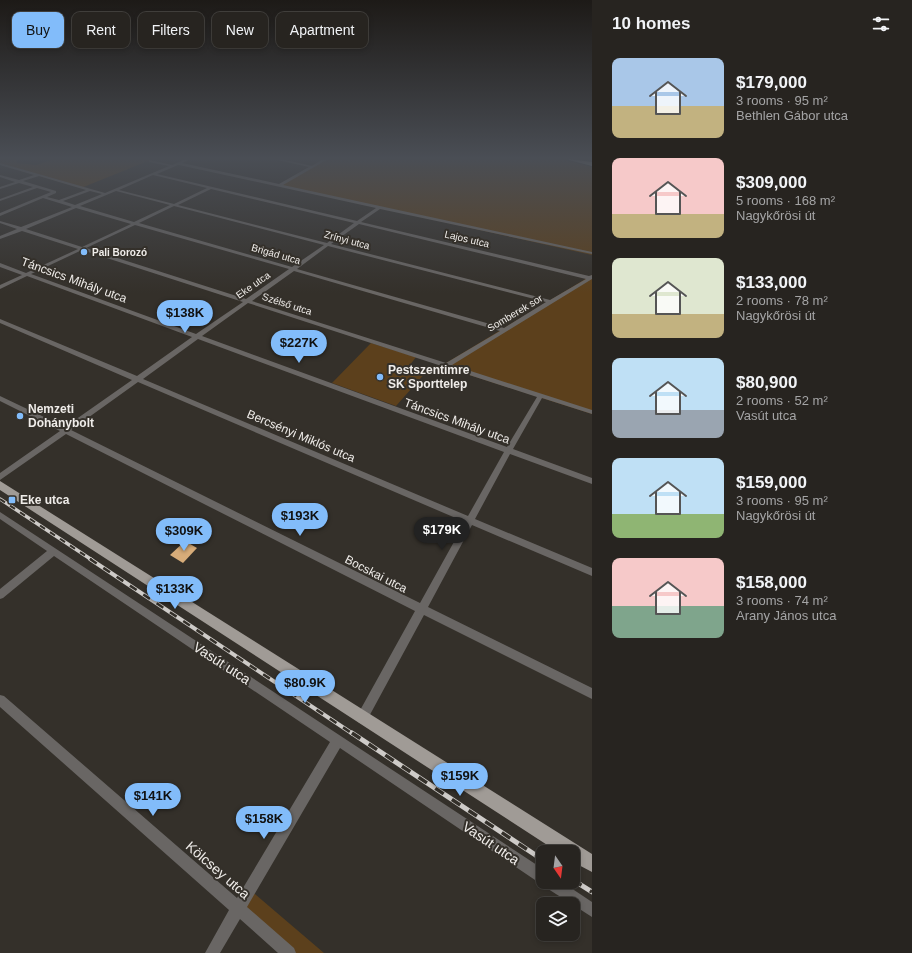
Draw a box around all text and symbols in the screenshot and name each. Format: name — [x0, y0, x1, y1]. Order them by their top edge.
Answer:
chip: Buy — [12, 12, 64, 48]
chip: Rent — [72, 12, 130, 48]
chip: Filters — [138, 12, 204, 48]
chip: New — [212, 12, 268, 48]
chip: Apartment — [276, 12, 368, 48]
icon: filters — [870, 13, 892, 35]
text: 10 homes — [612, 14, 690, 33]
text: $179,000 — [736, 73, 807, 92]
icon: home — [644, 74, 692, 122]
text: 3 rooms · 95 m² — [736, 93, 828, 108]
text: Bethlen Gábor utca — [736, 108, 848, 123]
text: $309,000 — [736, 173, 807, 192]
icon: home — [644, 174, 692, 222]
text: 5 rooms · 168 m² — [736, 193, 835, 208]
text: Nagykőrösi út — [736, 208, 815, 223]
street label: Zrínyi utca — [323, 229, 371, 251]
street label: Lajos utca — [444, 229, 491, 250]
street label: Brigád utca — [250, 242, 302, 266]
marker: Pali Borozó — [79, 247, 89, 257]
place label: Pali Borozó — [92, 247, 147, 258]
street label: Táncsics Mihály utca — [19, 254, 129, 306]
street label: Eke utca — [234, 269, 272, 301]
text: $133,000 — [736, 273, 807, 292]
icon: home — [644, 274, 692, 322]
street label: Szélső utca — [261, 291, 314, 317]
street label: Somberek sor — [485, 292, 545, 334]
text: 2 rooms · 78 m² — [736, 293, 828, 308]
pin: $138K — [157, 300, 213, 334]
text: $138K — [166, 305, 204, 320]
text: Nagykőrösi út — [736, 308, 815, 323]
pin: $227K — [271, 330, 327, 364]
text: $227K — [280, 335, 318, 350]
place label: Pestszentimre SK Sporttelep — [388, 363, 470, 391]
marker: Pestszentimre SK Sporttelep — [375, 372, 385, 382]
text: $80,900 — [736, 373, 797, 392]
icon: home — [644, 374, 692, 422]
text: 2 rooms · 52 m² — [736, 393, 828, 408]
street label: Táncsics Mihály utca — [402, 395, 512, 447]
place label: Nemzeti Dohánybolt — [28, 402, 94, 430]
street label: Bercsényi Miklós utca — [245, 407, 357, 465]
text: Vasút utca — [736, 408, 796, 423]
marker: Nemzeti Dohánybolt — [15, 411, 25, 421]
text: $159,000 — [736, 473, 807, 492]
icon: home — [644, 474, 692, 522]
place label: Eke utca — [20, 493, 70, 507]
text: 3 rooms · 95 m² — [736, 493, 828, 508]
marker: Eke utca — [7, 495, 17, 505]
pin: $193K — [272, 503, 328, 537]
text: $193K — [281, 508, 319, 523]
text: Nagykőrösi út — [736, 508, 815, 523]
pin: $179K — [414, 517, 470, 551]
pin: $309K — [156, 518, 212, 552]
text: $179K — [423, 522, 461, 537]
text: $309K — [165, 523, 203, 538]
street label: Bocskai utca — [343, 552, 410, 596]
text: $158,000 — [736, 573, 807, 592]
icon: home — [644, 574, 692, 622]
pin: $133K — [147, 576, 203, 610]
text: $133K — [156, 581, 194, 596]
text: 3 rooms · 74 m² — [736, 593, 828, 608]
text: Arany János utca — [736, 608, 836, 623]
street label: Vasút utca — [190, 639, 254, 688]
pin: $80.9K — [272, 670, 338, 704]
text: $80.9K — [284, 675, 326, 690]
pin: $159K — [432, 763, 488, 797]
text: $159K — [441, 768, 479, 783]
pin: $141K — [125, 783, 181, 817]
text: $141K — [134, 788, 172, 803]
pin: $158K — [236, 806, 292, 840]
text: $158K — [245, 811, 283, 826]
street label: Vasút utca — [460, 818, 523, 868]
street label: Kölcsey utca — [183, 838, 253, 902]
north arrow — [536, 845, 580, 889]
map controls — [536, 845, 580, 941]
button: layers — [536, 897, 580, 941]

